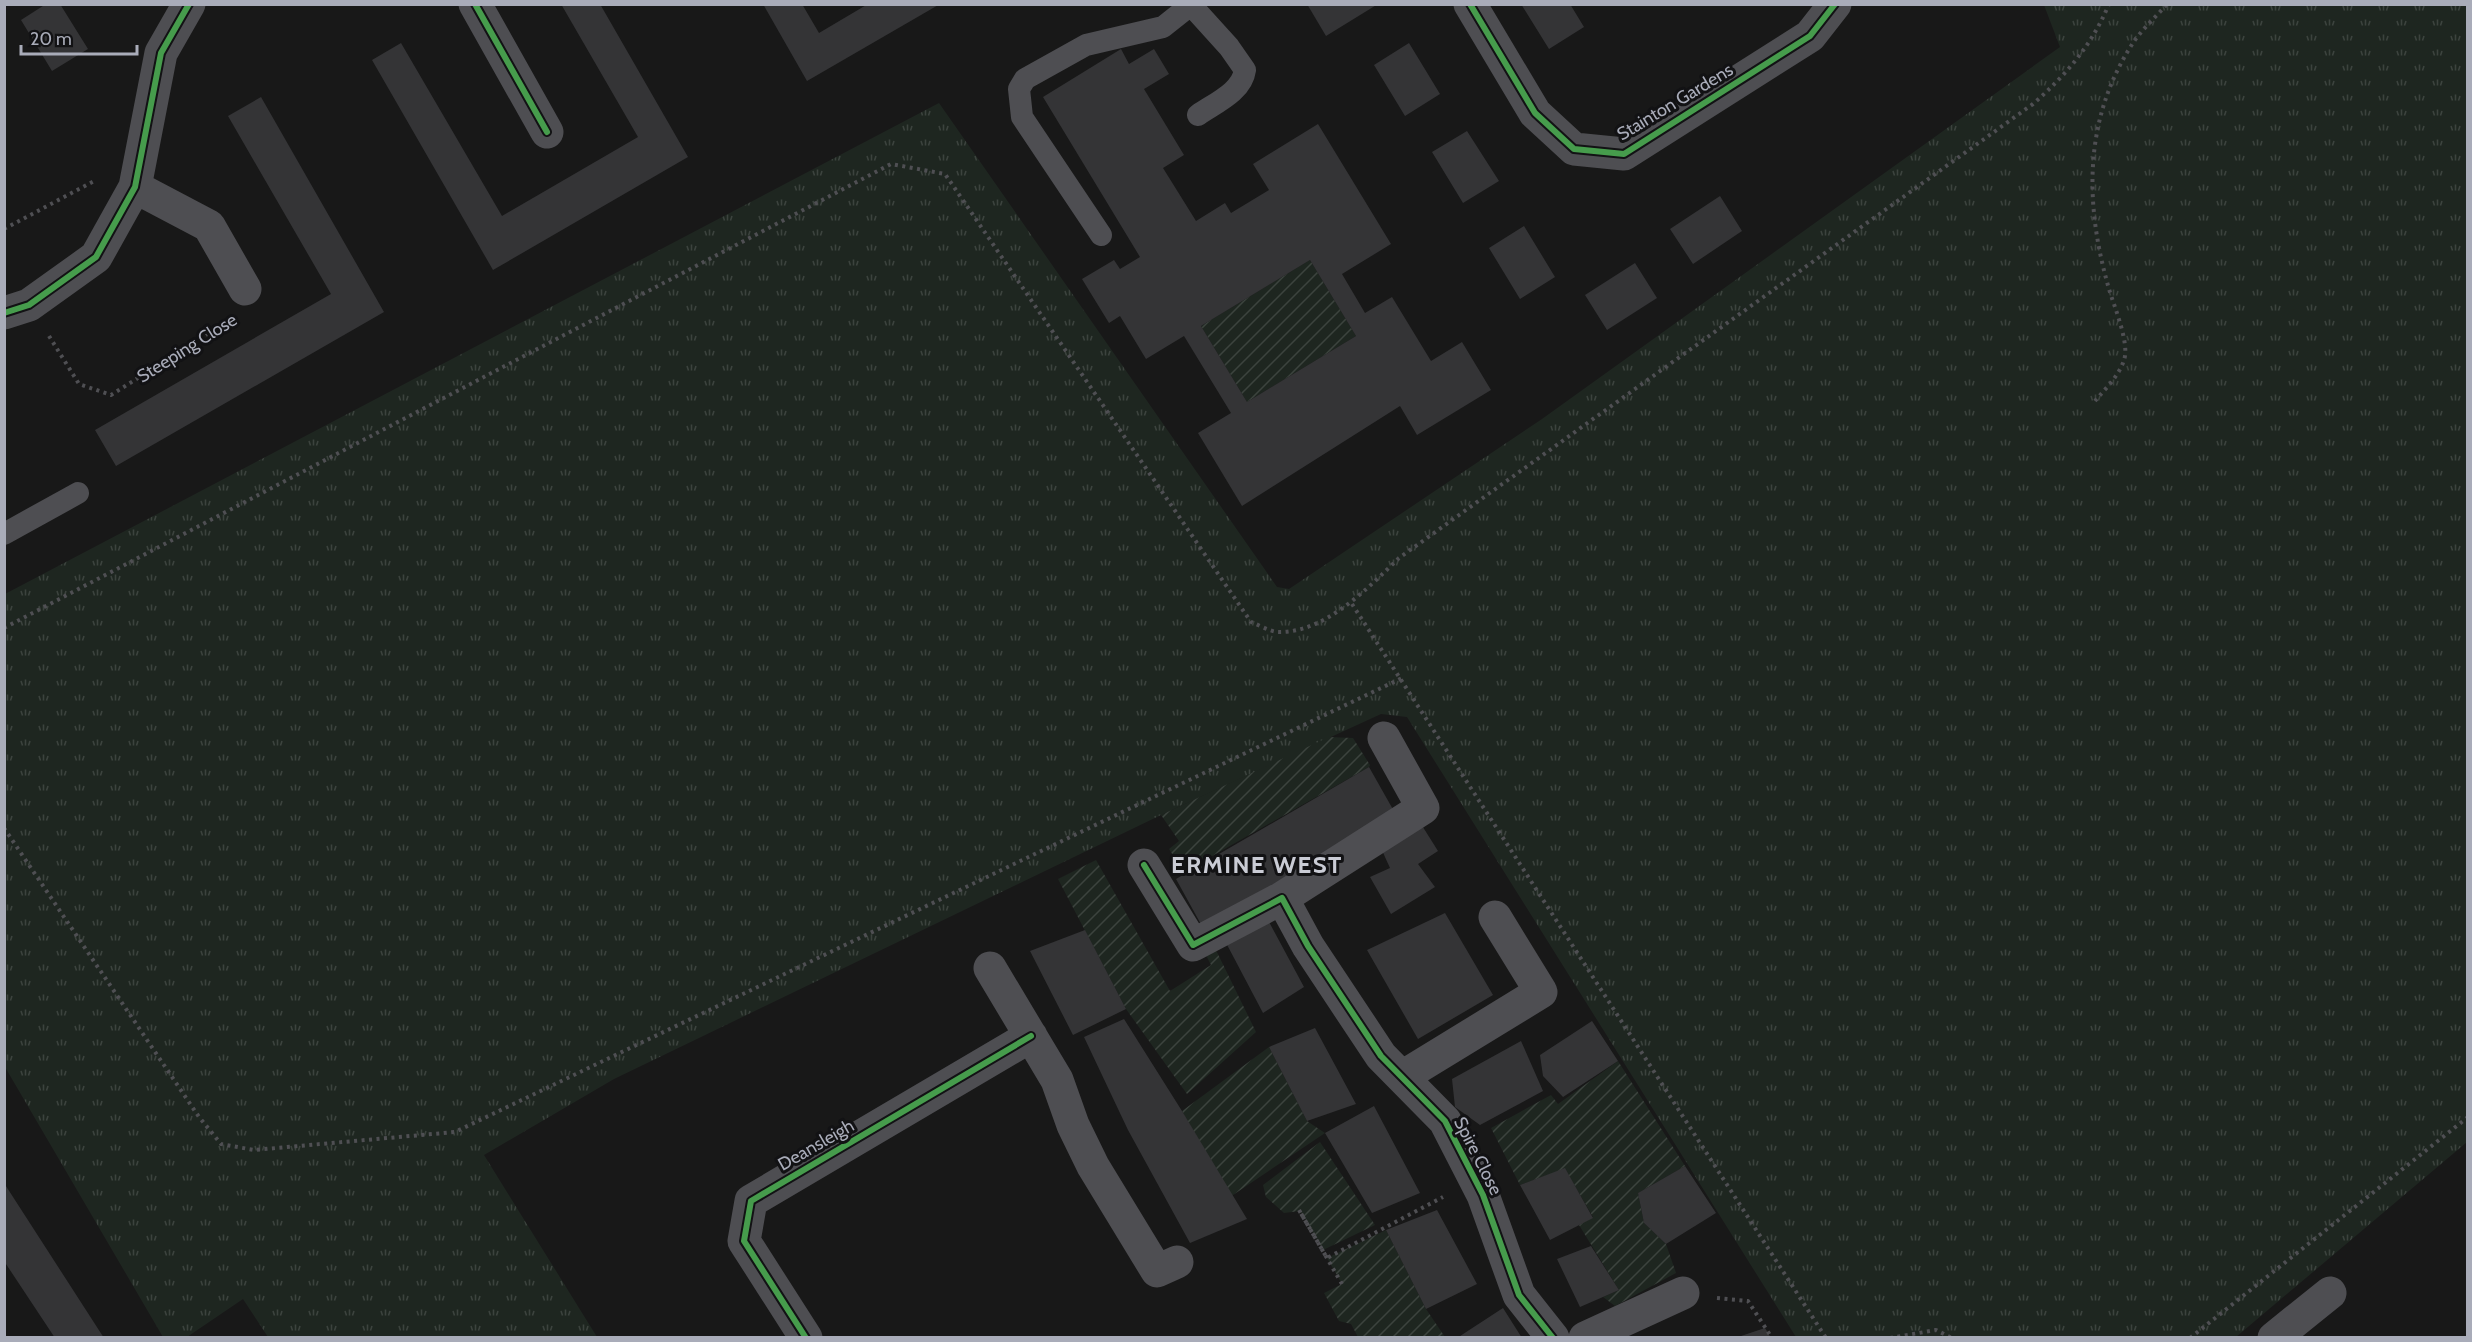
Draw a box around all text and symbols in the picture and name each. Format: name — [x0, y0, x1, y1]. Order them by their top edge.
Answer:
scale bar — [21, 18, 136, 56]
text: 20 m — [30, 28, 72, 50]
street label: Stainton Gardens — [1613, 59, 1737, 145]
street label: Steeping Close — [133, 309, 241, 387]
district label: ERMINE WEST — [1171, 850, 1343, 879]
street label: Spire Close — [1449, 1113, 1507, 1199]
street label: Deansleigh — [774, 1114, 858, 1176]

